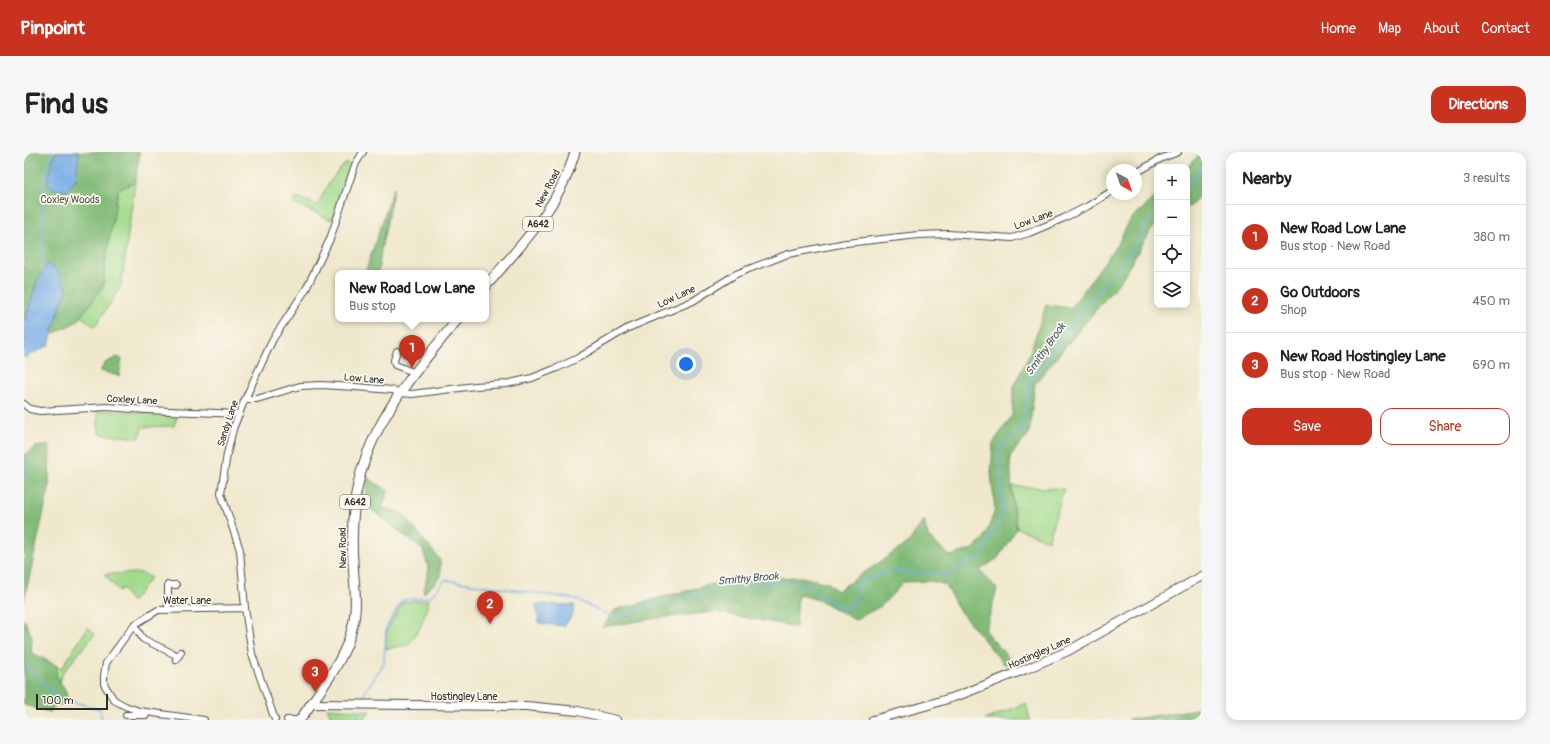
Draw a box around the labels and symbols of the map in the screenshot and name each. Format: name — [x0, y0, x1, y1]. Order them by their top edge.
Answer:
north arrow — [1106, 164, 1142, 200]
street label: New Road — [533, 167, 563, 210]
park label: Coxley Woods — [41, 194, 100, 206]
street label: Low Lane — [1012, 207, 1054, 232]
road number: A642 — [523, 217, 553, 231]
street label: Low Lane — [656, 283, 697, 311]
water label: Smithy Brook — [1023, 319, 1069, 378]
pin: 1 — [399, 335, 425, 368]
your location — [676, 354, 696, 374]
street label: Low Lane — [343, 371, 385, 387]
street label: Coxley Lane — [106, 393, 158, 407]
street label: Sandy Lane — [215, 399, 241, 448]
road number: A642 — [340, 495, 370, 509]
street label: New Road — [337, 527, 349, 569]
water label: Smithy Brook — [717, 569, 780, 588]
pin: 2 — [477, 591, 503, 624]
street label: Water Lane — [163, 595, 211, 607]
street label: Hostingley Lane — [1006, 634, 1072, 672]
pin: 3 — [302, 659, 328, 692]
street label: Hostingley Lane — [431, 691, 498, 703]
scale bar — [36, 692, 108, 711]

